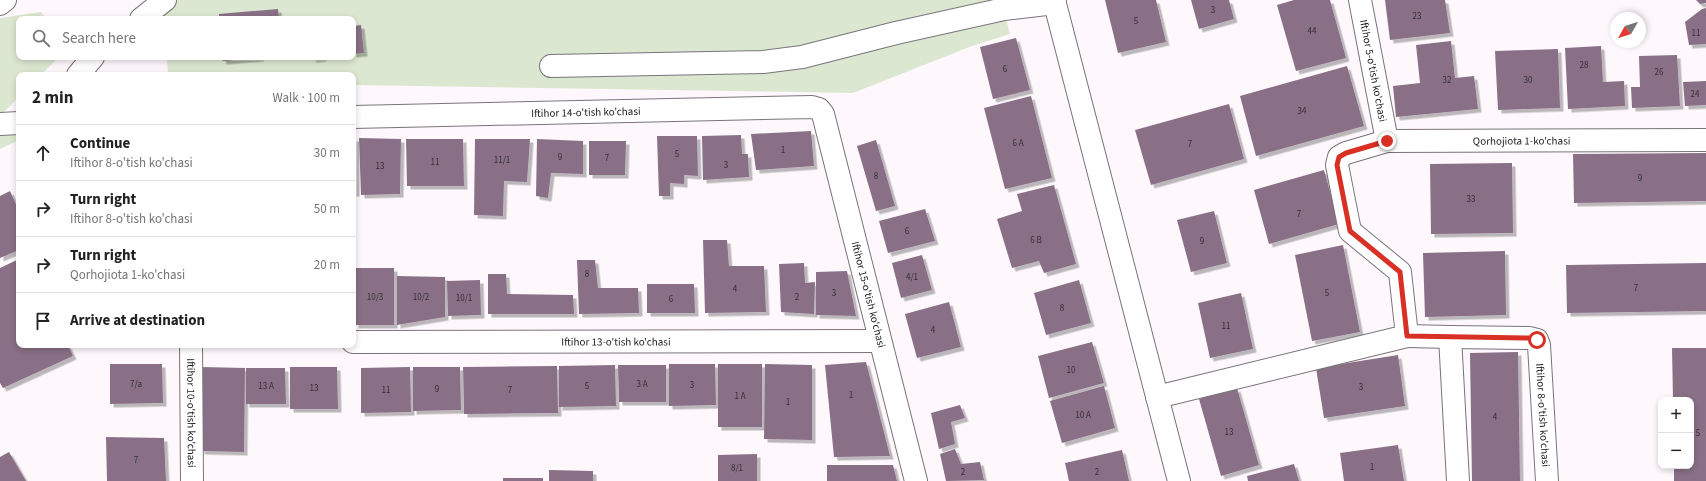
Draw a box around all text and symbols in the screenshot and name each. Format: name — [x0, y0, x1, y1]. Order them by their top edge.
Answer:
house number: 3 — [1211, 4, 1216, 17]
house number: 23 — [1413, 10, 1422, 23]
north arrow — [1610, 12, 1646, 48]
house number: 5 — [1134, 15, 1139, 28]
search box — [16, 16, 356, 60]
street label: Iftihor 5-o'tish ko'chasi — [1356, 18, 1391, 123]
house number: 44 — [1308, 25, 1317, 38]
icon: search — [30, 27, 52, 49]
house number: 11 — [1692, 27, 1700, 40]
text: Search here — [62, 28, 136, 49]
house number: 28 — [1580, 59, 1589, 72]
house number: 6 — [1003, 63, 1008, 76]
house number: 26 — [1655, 66, 1664, 79]
house number: 32 — [1443, 74, 1452, 87]
house number: 30 — [1524, 74, 1533, 87]
text: 2 min — [32, 86, 73, 110]
house number: 24 — [1691, 88, 1700, 101]
text: Walk · 100 m — [272, 89, 340, 107]
street label: Iftihor 14-o'tish ko'chasi — [531, 103, 641, 121]
house number: 34 — [1298, 105, 1307, 118]
route end — [1378, 132, 1396, 150]
text: Continue — [70, 133, 130, 154]
street label: Qorhojiota 1-ko'chasi — [1473, 133, 1570, 148]
house number: 6 А — [1012, 137, 1024, 150]
house number: 7 — [1188, 138, 1193, 151]
icon: ahead — [32, 142, 54, 164]
text: 30 m — [314, 144, 340, 162]
house number: 1 — [781, 144, 785, 157]
house number: 5 — [675, 148, 680, 161]
house number: 9 — [558, 151, 563, 164]
house number: 7 — [605, 152, 610, 165]
text: Iftihor 8-o'tish ko'chasi — [70, 154, 193, 172]
house number: 11/1 — [494, 154, 510, 167]
house number: 11 — [431, 156, 439, 169]
house number: 3 — [724, 159, 729, 172]
house number: 13 — [376, 160, 385, 173]
house number: 8 — [874, 170, 879, 183]
house number: 9 — [1638, 172, 1643, 185]
text: Turn right — [70, 189, 136, 210]
house number: 33 — [1467, 193, 1476, 206]
icon: right — [32, 198, 54, 220]
text: 50 m — [314, 200, 340, 218]
house number: 7 — [1297, 208, 1302, 221]
text: Iftihor 8-o'tish ko'chasi — [70, 210, 193, 228]
house number: 6 — [905, 225, 910, 238]
house number: 6 В — [1030, 234, 1042, 247]
house number: 9 — [1200, 235, 1205, 248]
street label: Iftihor 15-o'tish ko'chasi — [848, 240, 889, 349]
text: Turn right — [70, 245, 136, 266]
icon: right — [32, 254, 54, 276]
text: 20 m — [314, 256, 340, 274]
text: Qorhojiota 1-ko'chasi — [70, 266, 185, 284]
house number: 8 — [585, 268, 590, 281]
house number: 4/1 — [906, 271, 918, 284]
house number: 7 — [1634, 282, 1639, 295]
house number: 4 — [733, 283, 738, 296]
house number: 3 — [832, 287, 837, 300]
house number: 5 — [1325, 287, 1330, 300]
house number: 10/3 — [367, 291, 384, 304]
house number: 10/2 — [413, 291, 430, 304]
house number: 2 — [795, 291, 800, 304]
house number: 10/1 — [456, 292, 472, 305]
house number: 6 — [669, 293, 674, 306]
house number: 8 — [1060, 302, 1065, 315]
icon: arrive — [32, 310, 54, 332]
text: Arrive at destination — [70, 310, 205, 331]
house number: 11 — [1222, 320, 1230, 333]
house number: 4 — [931, 324, 936, 337]
route start — [1528, 331, 1546, 349]
street label: Iftihor 13-o'tish ko'chasi — [561, 334, 671, 349]
street label: Iftihor 10-o'tish ko'chasi — [184, 358, 199, 468]
street label: Iftihor 8-o'tish ko'chasi — [1533, 363, 1554, 467]
house number: 10 — [1067, 364, 1076, 377]
house number: 7/a — [130, 378, 142, 391]
house number: 3 А — [636, 378, 648, 391]
house number: 3 — [690, 379, 695, 392]
house number: 13 А — [258, 380, 274, 393]
house number: 5 — [585, 380, 590, 393]
house number: 3 — [1359, 381, 1364, 394]
house number: 13 — [310, 382, 319, 395]
house number: 9 — [435, 383, 440, 396]
house number: 11 — [382, 384, 390, 397]
house number: 7 — [508, 384, 513, 397]
house number: 1 — [849, 389, 853, 402]
house number: 1 А — [734, 390, 746, 403]
house number: 1 — [786, 396, 790, 409]
map controls — [1658, 397, 1694, 469]
button: + — [1658, 397, 1694, 433]
house number: 10 А — [1075, 409, 1091, 422]
house number: 4 — [1493, 411, 1498, 424]
house number: 13 — [1225, 426, 1234, 439]
house number: 5 — [1696, 427, 1701, 440]
button: − — [1658, 433, 1694, 469]
house number: 7 — [134, 454, 139, 467]
house number: 1 — [1370, 461, 1374, 474]
house number: 8/1 — [731, 462, 743, 475]
house number: 2 — [961, 466, 966, 479]
house number: 2 — [1095, 466, 1100, 479]

